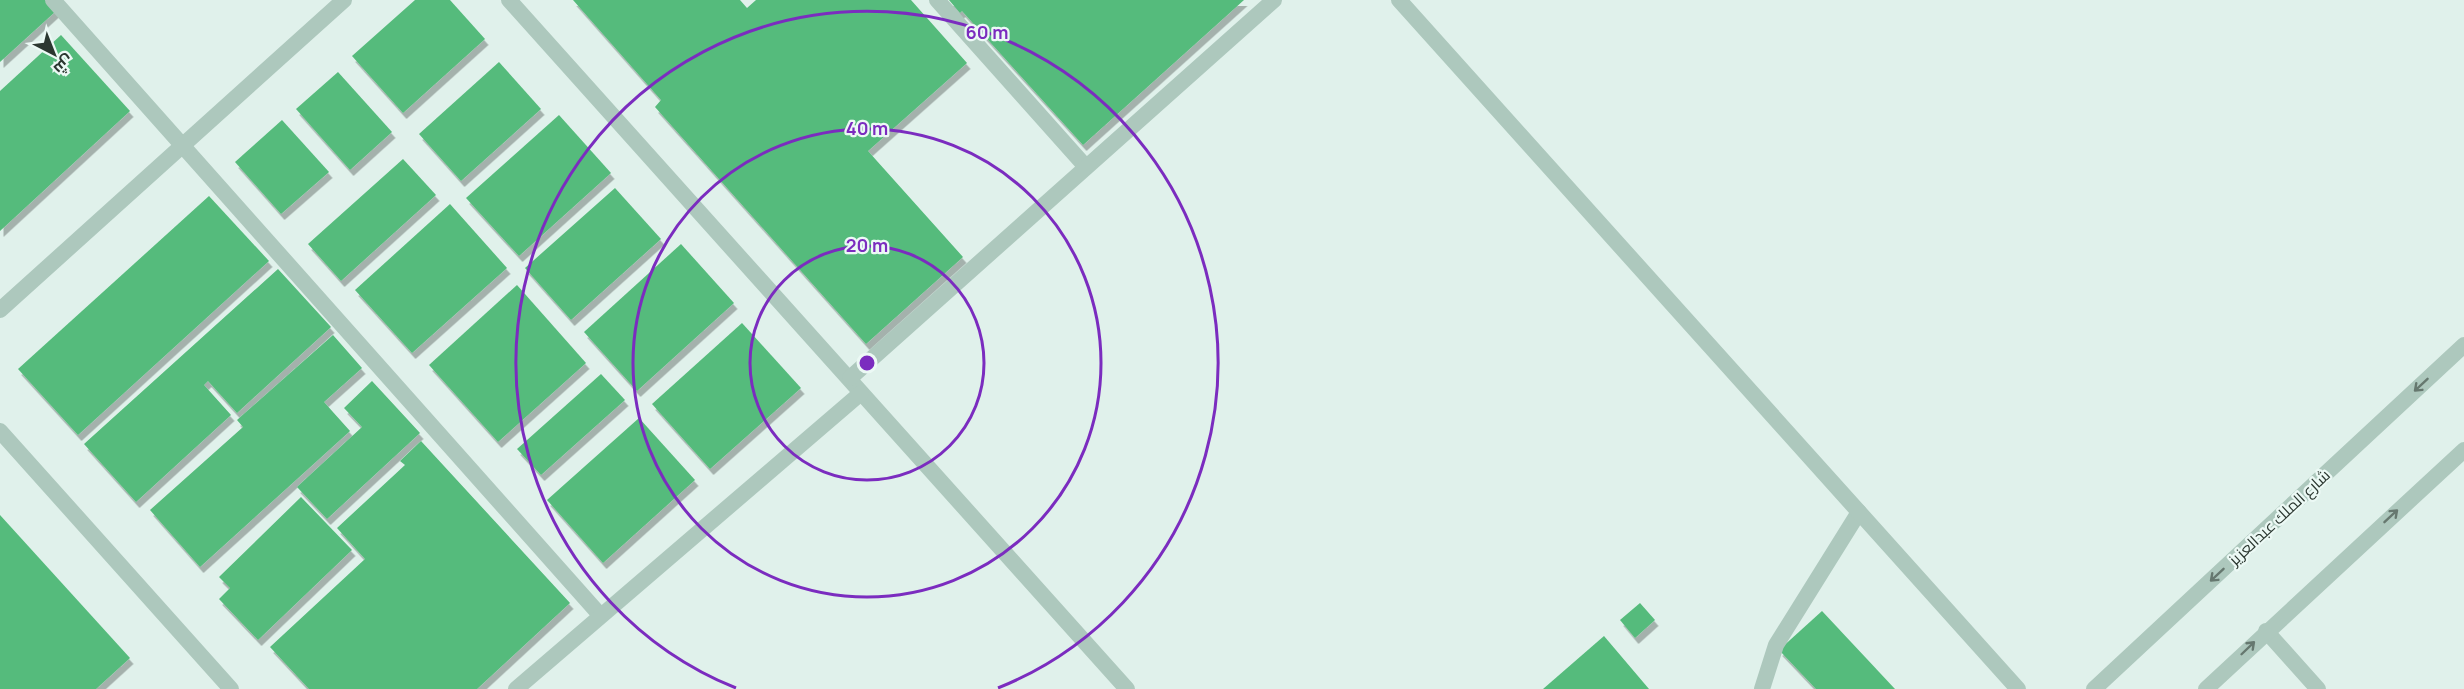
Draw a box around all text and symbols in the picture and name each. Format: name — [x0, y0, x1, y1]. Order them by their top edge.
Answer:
text: 60 m — [966, 20, 1008, 44]
north arrow — [24, 24, 84, 84]
text: ش — [49, 50, 79, 80]
text: 40 m — [846, 116, 888, 140]
text: 20 m — [846, 233, 888, 257]
centre of rings — [857, 353, 877, 373]
one-way arrow — [2414, 378, 2429, 392]
street label: شارع الملك عبدالعزيز — [2223, 464, 2335, 571]
one-way arrow — [2384, 509, 2399, 523]
one-way arrow — [2210, 568, 2225, 582]
one-way arrow — [2241, 641, 2256, 656]

